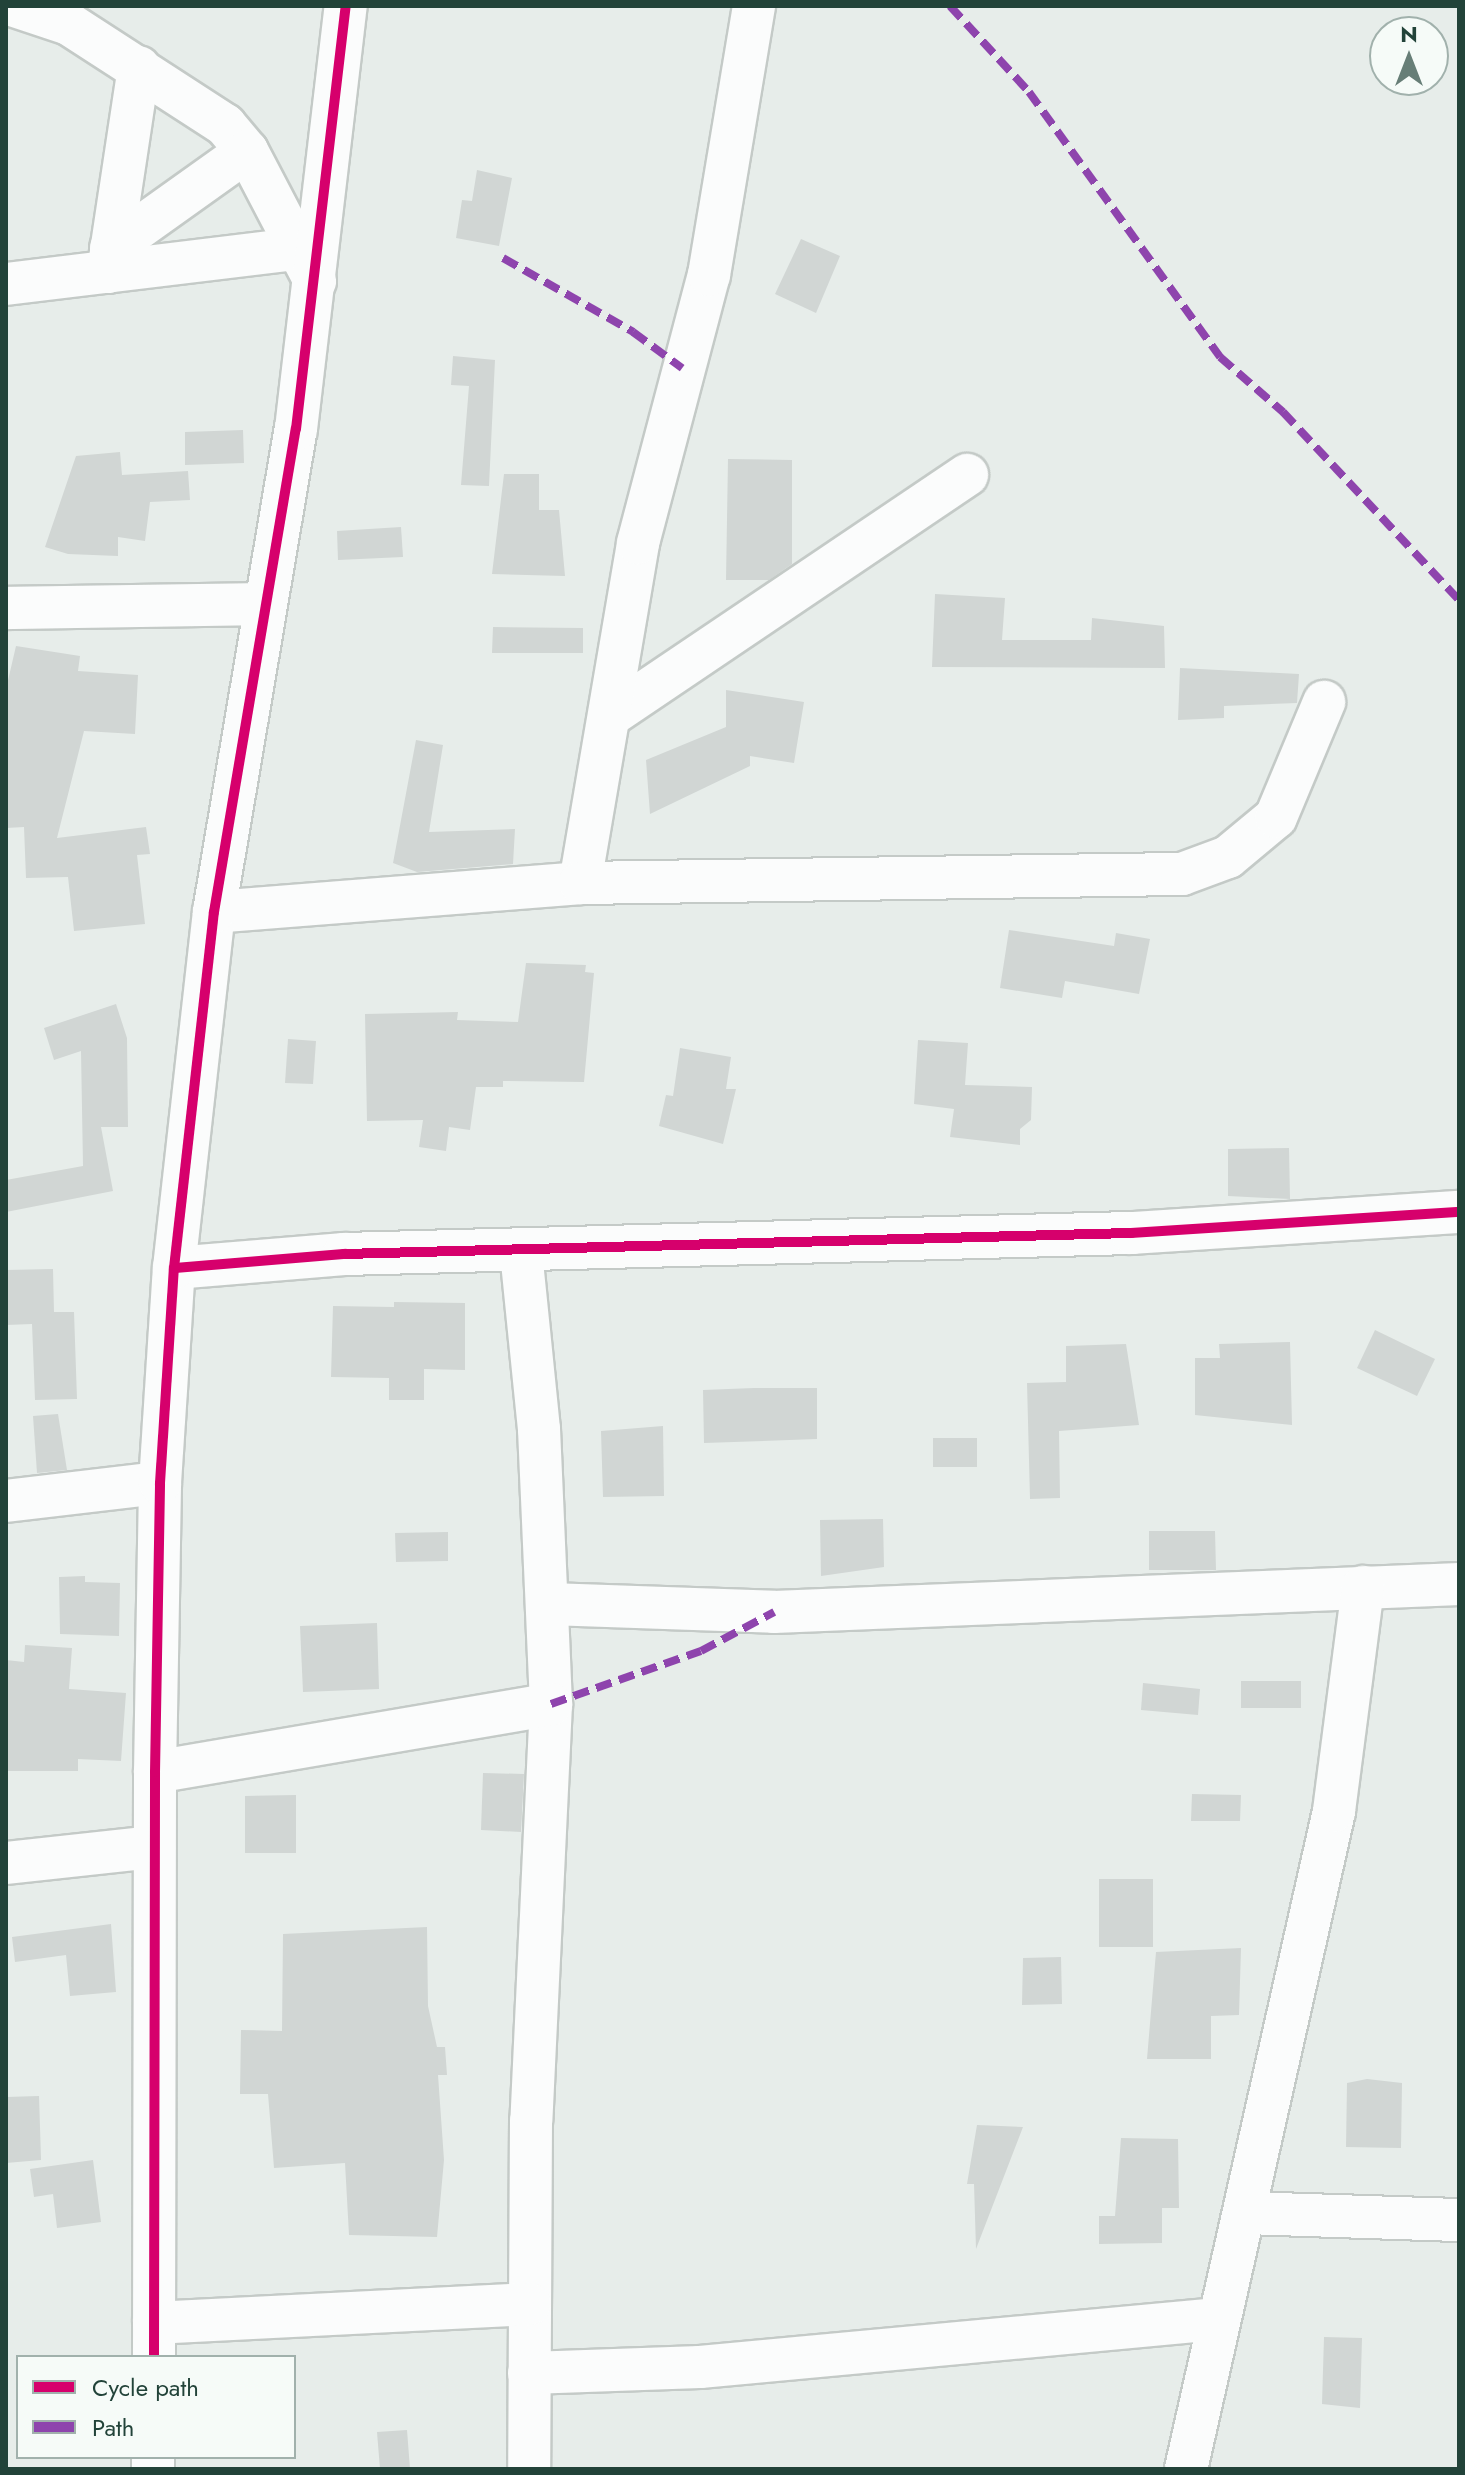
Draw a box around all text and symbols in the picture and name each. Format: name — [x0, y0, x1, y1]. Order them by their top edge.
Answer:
north arrow — [1369, 16, 1449, 96]
text: N — [1400, 18, 1418, 50]
legend — [16, 2355, 296, 2459]
text: Cycle path — [92, 2370, 199, 2405]
text: Path — [92, 2410, 134, 2445]

